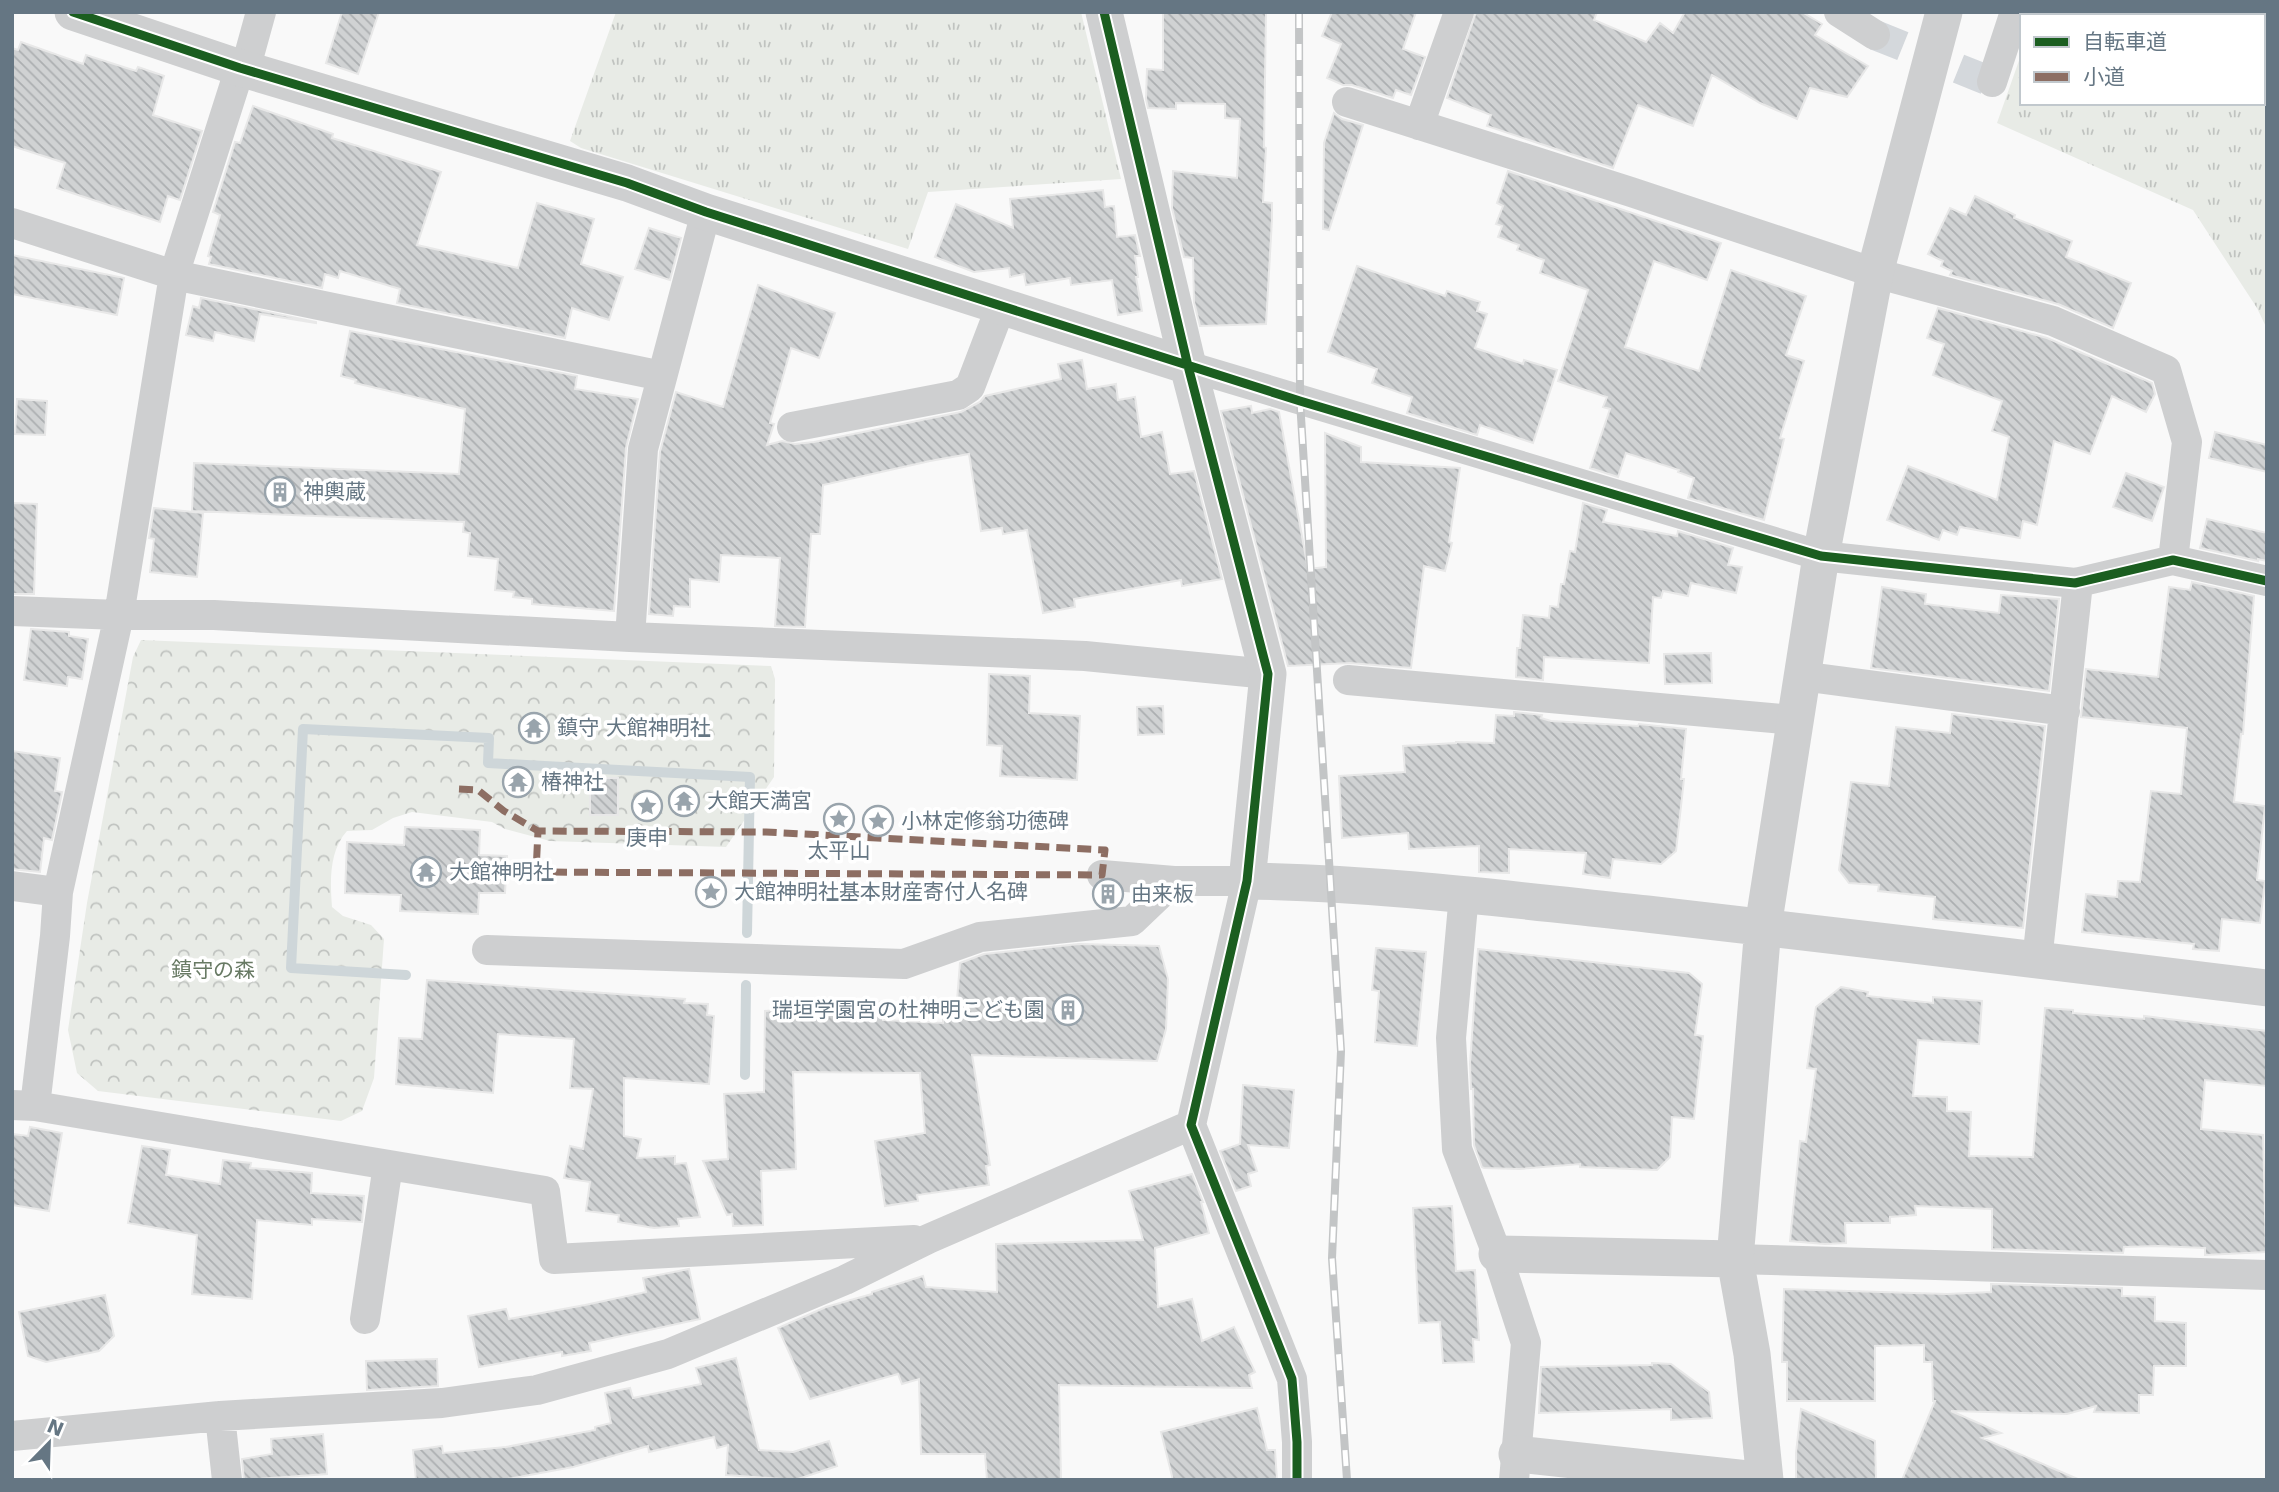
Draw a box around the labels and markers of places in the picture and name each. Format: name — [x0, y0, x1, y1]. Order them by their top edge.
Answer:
building icon: 神輿蔵 — [263, 475, 297, 509]
place label: 神輿蔵 — [303, 480, 366, 504]
temple icon: 鎮守 大館神明社 — [517, 711, 551, 745]
place label: 鎮守 大館神明社 — [557, 716, 711, 740]
temple icon: 椿神社 — [501, 765, 535, 799]
place label: 椿神社 — [541, 770, 604, 794]
temple icon: 大館天満宮 — [667, 784, 701, 818]
place icon: 庚申 — [630, 789, 664, 823]
place label: 大館天満宮 — [707, 789, 812, 813]
place icon: 太平山 — [822, 802, 856, 836]
place icon: 小林定修翁功徳碑 — [861, 804, 895, 838]
place label: 小林定修翁功徳碑 — [901, 809, 1069, 833]
place label: 庚申 — [626, 826, 668, 850]
place label: 太平山 — [808, 839, 871, 863]
temple icon: 大館神明社 — [409, 855, 443, 889]
place label: 大館神明社 — [449, 860, 554, 884]
place icon: 大館神明社基本財産寄付人名碑 — [694, 875, 728, 909]
building icon: 由来板 — [1091, 877, 1125, 911]
place label: 大館神明社基本財産寄付人名碑 — [734, 880, 1028, 904]
place label: 由来板 — [1131, 882, 1194, 906]
building icon: 瑞垣学園宮の杜神明こども園 — [1051, 993, 1085, 1027]
place label: 瑞垣学園宮の杜神明こども園 — [772, 998, 1045, 1022]

